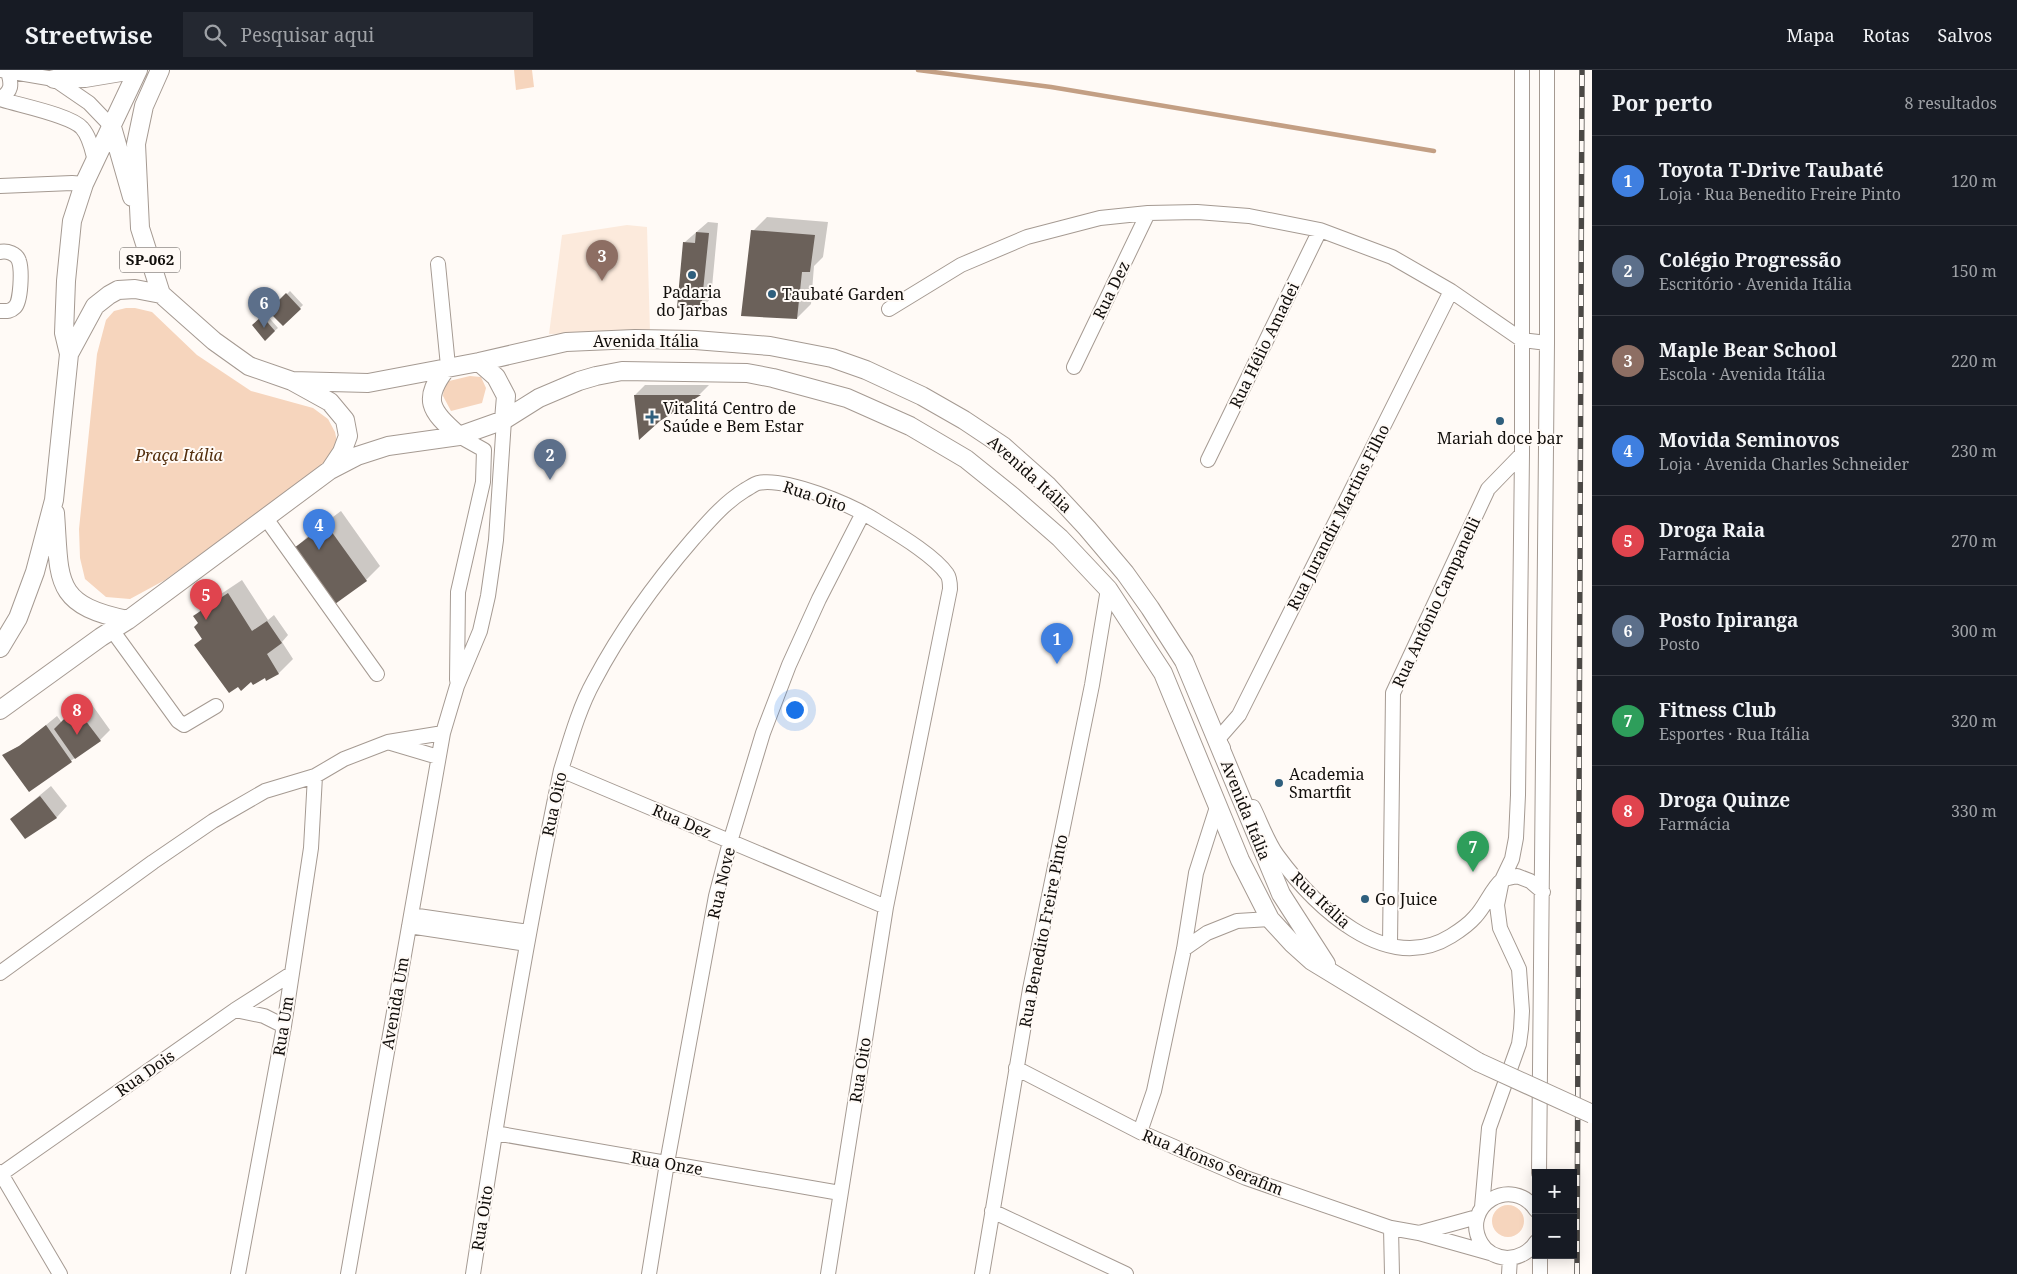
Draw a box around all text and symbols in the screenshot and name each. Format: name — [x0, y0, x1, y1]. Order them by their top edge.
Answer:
search box — [183, 12, 533, 57]
text: Streetwise — [25, 18, 153, 51]
icon: search — [201, 21, 229, 49]
text: Pesquisar aqui — [241, 22, 374, 48]
text: Mapa — [1787, 23, 1835, 47]
text: Rotas — [1863, 23, 1910, 47]
text: Salvos — [1938, 23, 1992, 47]
text: Por perto — [1612, 89, 1713, 117]
text: 8 resultados — [1905, 92, 1997, 114]
text: Toyota T-Drive Taubaté — [1659, 157, 1884, 183]
text: 1 — [1623, 170, 1633, 192]
text: 120 m — [1951, 170, 1997, 192]
text: Loja · Rua Benedito Freire Pinto — [1659, 183, 1901, 205]
pin: 3 — [586, 240, 618, 281]
text: Colégio Progressão — [1659, 247, 1841, 273]
road number: SP-062 — [120, 248, 180, 272]
street label: Rua Dez — [1087, 257, 1135, 323]
text: 2 — [1623, 260, 1633, 282]
text: 150 m — [1951, 260, 1997, 282]
marker: Padaria do Jarbas — [686, 269, 698, 281]
text: Escritório · Avenida Itália — [1659, 273, 1852, 295]
street label: Rua Hélio Amadei — [1224, 278, 1304, 412]
place label: Padaria do Jarbas — [656, 281, 728, 321]
place label: Taubaté Garden — [782, 283, 904, 305]
pin: 6 — [248, 287, 280, 328]
marker: Taubaté Garden — [766, 288, 778, 300]
street label: Avenida Itália — [593, 330, 699, 352]
text: Maple Bear School — [1659, 337, 1837, 363]
text: 3 — [1623, 350, 1633, 372]
text: 220 m — [1951, 350, 1997, 372]
text: Escola · Avenida Itália — [1659, 363, 1826, 385]
place label: Vitalitá Centro de Saúde e Bem Estar — [663, 397, 804, 437]
marker: Vitalitá Centro de Saúde e Bem Estar — [645, 410, 659, 424]
marker: Mariah doce bar — [1494, 415, 1506, 427]
street label: Rua Jurandir Martins Filho — [1281, 420, 1395, 614]
place label: Mariah doce bar — [1437, 427, 1563, 449]
text: Movida Seminovos — [1659, 427, 1840, 453]
street label: Avenida Itália — [983, 430, 1077, 518]
pin: 2 — [534, 439, 566, 480]
text: 4 — [1623, 440, 1633, 462]
text: 230 m — [1951, 440, 1997, 462]
park label: Praça Itália — [134, 444, 224, 466]
text: Loja · Avenida Charles Schneider — [1659, 453, 1909, 475]
street label: Rua Oito — [780, 475, 850, 517]
pin: 4 — [303, 509, 335, 550]
street label: Rua Antônio Campanelli — [1387, 513, 1485, 691]
text: Droga Raia — [1659, 517, 1765, 543]
text: 5 — [1623, 530, 1633, 552]
text: 270 m — [1951, 530, 1997, 552]
text: Farmácia — [1659, 543, 1730, 565]
pin: 5 — [190, 579, 222, 620]
text: Posto Ipiranga — [1659, 607, 1798, 633]
text: 6 — [1623, 620, 1633, 642]
text: 300 m — [1951, 620, 1997, 642]
pin: 1 — [1041, 623, 1073, 664]
text: Posto — [1659, 633, 1700, 655]
pin: 8 — [61, 694, 93, 735]
your location — [782, 697, 808, 723]
text: Fitness Club — [1659, 697, 1776, 723]
text: 7 — [1623, 710, 1633, 732]
text: 320 m — [1951, 710, 1997, 732]
text: Esportes · Rua Itália — [1659, 723, 1810, 745]
street label: Avenida Itália — [1216, 757, 1276, 863]
place label: Academia Smartfit — [1289, 763, 1364, 803]
street label: Rua Oito — [536, 770, 572, 838]
marker: Academia Smartfit — [1273, 777, 1285, 789]
text: Droga Quinze — [1659, 787, 1790, 813]
street label: Rua Dez — [649, 799, 715, 843]
text: 8 — [1623, 800, 1633, 822]
text: 330 m — [1951, 800, 1997, 822]
text: Farmácia — [1659, 813, 1730, 835]
pin: 7 — [1457, 831, 1489, 872]
street label: Rua Benedito Freire Pinto — [1013, 832, 1073, 1030]
street label: Rua Nove — [702, 845, 740, 921]
street label: Rua Itália — [1287, 867, 1355, 933]
place label: Go Juice — [1375, 888, 1437, 910]
marker: Go Juice — [1359, 893, 1371, 905]
street label: Avenida Um — [376, 955, 414, 1051]
street label: Rua Um — [267, 994, 299, 1058]
street label: Rua Oito — [844, 1036, 876, 1104]
street label: Rua Dois — [111, 1045, 179, 1101]
street label: Rua Afonso Serafim — [1139, 1124, 1287, 1200]
street label: Rua Onze — [629, 1146, 705, 1180]
map controls — [1532, 1169, 1577, 1259]
button: + — [1532, 1169, 1577, 1214]
street label: Rua Oito — [466, 1184, 498, 1252]
button: − — [1532, 1214, 1577, 1259]

